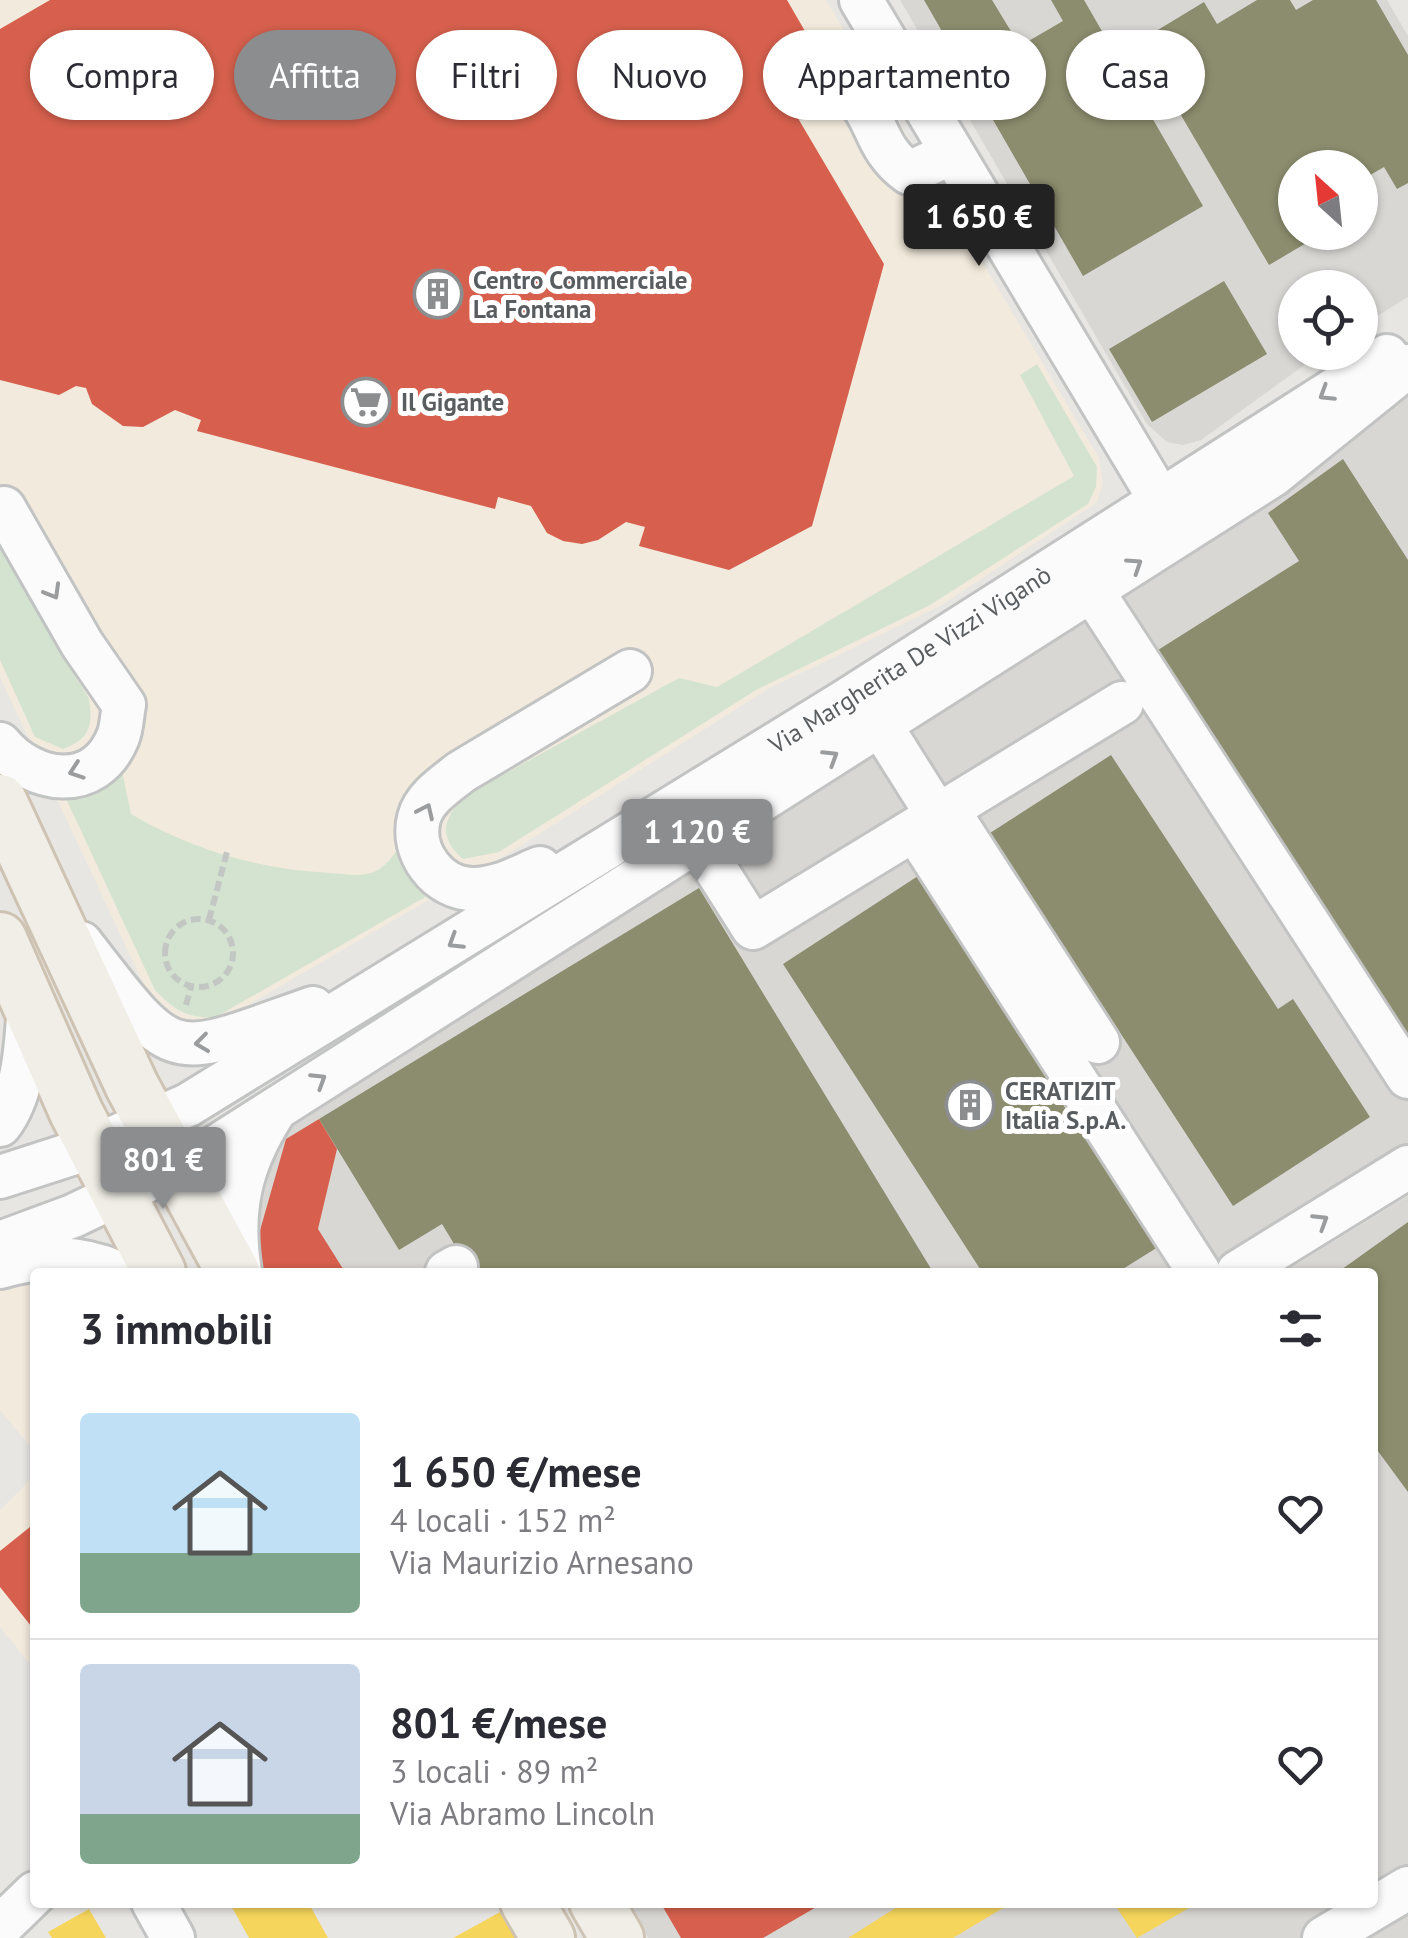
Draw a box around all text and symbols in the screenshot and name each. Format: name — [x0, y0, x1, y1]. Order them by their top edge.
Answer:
chip: Compra — [30, 30, 214, 120]
chip: Affitta — [234, 30, 396, 120]
chip: Filtri — [416, 30, 557, 120]
chip: Nuovo — [577, 30, 743, 120]
chip: Appartamento — [763, 30, 1046, 120]
chip: Casa — [1066, 30, 1205, 120]
north arrow — [1278, 150, 1378, 250]
map controls — [1278, 150, 1378, 370]
pin: 1 650 € — [887, 184, 1071, 269]
text: 1 650 € — [926, 195, 1032, 237]
place label: Centro Commerciale La Fontana — [473, 264, 688, 325]
building icon: Centro Commerciale La Fontana — [412, 268, 464, 320]
button: locate — [1278, 270, 1378, 370]
supermarket icon: Il Gigante — [340, 376, 392, 428]
one-way arrow — [1319, 382, 1337, 401]
place label: Il Gigante — [401, 386, 504, 418]
street label: Via Margherita De Vizzi Viganò — [762, 558, 1057, 761]
one-way arrow — [1124, 558, 1142, 577]
one-way arrow — [41, 581, 60, 599]
one-way arrow — [820, 751, 838, 770]
one-way arrow — [68, 760, 85, 780]
pin: 1 120 € — [605, 799, 789, 884]
one-way arrow — [414, 804, 434, 822]
text: 1 120 € — [644, 810, 750, 852]
one-way arrow — [448, 930, 466, 949]
one-way arrow — [194, 1032, 210, 1053]
one-way arrow — [308, 1073, 326, 1092]
place label: CERATIZIT Italia S.p.A. — [1005, 1075, 1126, 1136]
building icon: CERATIZIT Italia S.p.A. — [944, 1079, 996, 1131]
pin: 801 € — [93, 1127, 233, 1212]
text: 801 € — [123, 1138, 203, 1180]
one-way arrow — [1310, 1214, 1328, 1233]
text: 3 immobili — [80, 1301, 273, 1356]
icon: filters — [1273, 1301, 1328, 1356]
text: 1 650 €/mese — [390, 1444, 642, 1499]
icon: home — [160, 1453, 280, 1573]
icon: heart — [1273, 1486, 1328, 1541]
text: 4 locali · 152 m² — [390, 1499, 616, 1541]
text: Via Maurizio Arnesano — [390, 1541, 694, 1583]
text: 801 €/mese — [390, 1695, 607, 1750]
icon: home — [160, 1704, 280, 1824]
icon: heart — [1273, 1737, 1328, 1792]
text: 3 locali · 89 m² — [390, 1750, 598, 1792]
text: Via Abramo Lincoln — [390, 1792, 655, 1834]

